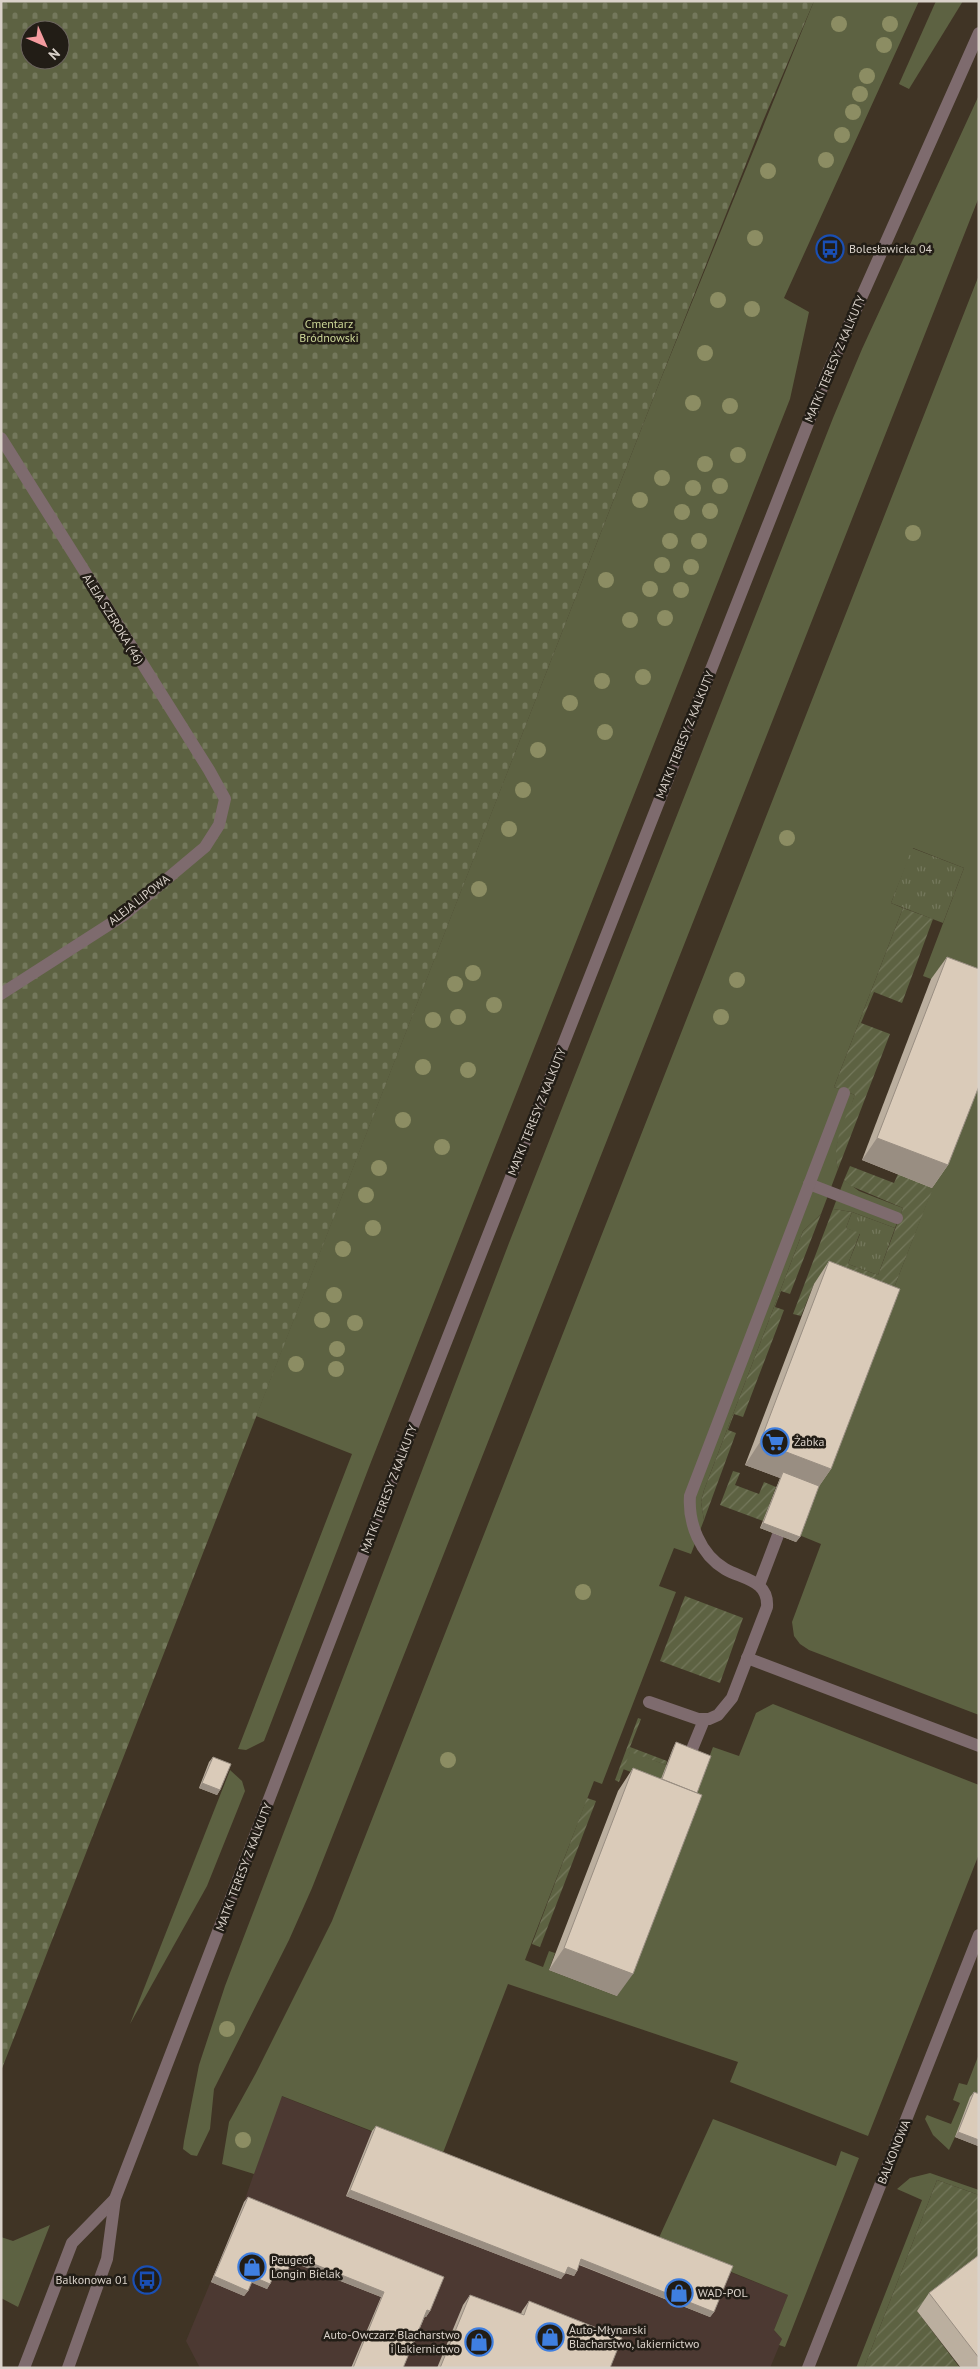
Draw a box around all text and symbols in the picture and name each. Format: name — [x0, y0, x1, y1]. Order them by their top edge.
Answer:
north arrow — [20, 20, 70, 70]
text: N — [45, 45, 64, 64]
bus stop icon: Bolesławicka 04 — [815, 234, 845, 264]
place label: Bolesławicka 04 — [849, 241, 932, 256]
street label: MATKI TERESY Z KALKUTY — [801, 293, 868, 424]
park label: Cmentarz Bródnowski — [299, 316, 359, 345]
street label: ALEJA SZEROKA (46) — [80, 571, 147, 667]
street label: MATKI TERESY Z KALKUTY — [652, 669, 717, 801]
street label: ALEJA LIPOWA — [105, 871, 172, 928]
street label: MATKI TERESY Z KALKUTY — [504, 1046, 569, 1178]
street label: MATKI TERESY Z KALKUTY — [357, 1422, 420, 1555]
supermarket icon: Żabka — [760, 1427, 790, 1457]
place label: Żabka — [794, 1434, 824, 1449]
street label: MATKI TERESY Z KALKUTY — [212, 1800, 275, 1933]
street label: BALKONOWA — [874, 2118, 913, 2186]
shop icon: Peugeot Longin Bielak — [237, 2252, 267, 2282]
place label: Peugeot Longin Bielak — [271, 2252, 341, 2281]
bus stop icon: Balkonowa 01 — [132, 2265, 162, 2295]
place label: Balkonowa 01 — [56, 2272, 128, 2287]
shop icon: WAD-POL — [664, 2278, 694, 2308]
place label: WAD-POL — [698, 2285, 748, 2300]
shop icon: Auto-Młynarski Blacharstwo, lakiernictwo — [535, 2322, 565, 2352]
place label: Auto-Młynarski Blacharstwo, lakiernictwo — [569, 2322, 700, 2351]
place label: Auto-Owczarz Blacharstwo i lakiernictwo — [323, 2327, 460, 2356]
shop icon: Auto-Owczarz Blacharstwo i lakiernictwo — [464, 2327, 494, 2357]

